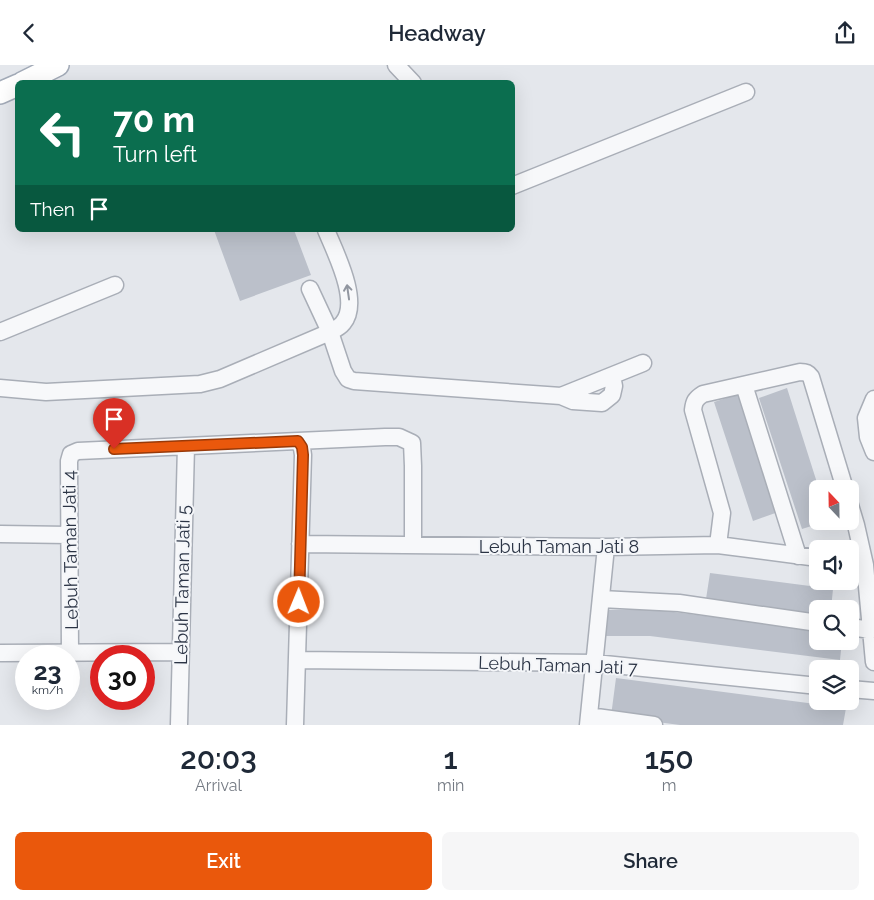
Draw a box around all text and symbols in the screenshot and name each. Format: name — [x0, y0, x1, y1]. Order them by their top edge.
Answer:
icon: back — [15, 19, 43, 47]
icon: share — [831, 19, 859, 47]
text: Headway — [388, 20, 486, 46]
text: 70 m — [113, 99, 195, 140]
icon: left — [30, 100, 95, 165]
text: Turn left — [113, 141, 197, 167]
icon: arrive — [85, 195, 113, 223]
text: Then — [30, 198, 75, 220]
one-way arrow — [343, 284, 353, 300]
pin — [93, 398, 135, 449]
icon: arrive — [100, 405, 128, 433]
street label: Lebuh Taman Jati 4 — [58, 470, 82, 630]
north arrow — [809, 480, 859, 530]
map controls — [809, 480, 859, 710]
street label: Lebuh Taman Jati 5 — [170, 505, 194, 665]
street label: Lebuh Taman Jati 8 — [479, 536, 639, 557]
button: sound — [809, 540, 859, 590]
position arrow — [272, 575, 324, 627]
button: search — [809, 600, 859, 650]
speed limit sign: 30 — [90, 645, 155, 710]
street label: Lebuh Taman Jati 7 — [478, 652, 638, 678]
text: 23 — [33, 656, 62, 686]
button: layers — [809, 660, 859, 710]
text: km/h — [32, 683, 63, 697]
text: 20:03 — [180, 741, 257, 776]
text: 1 — [444, 741, 458, 776]
text: 150 — [645, 741, 694, 776]
text: Arrival — [195, 776, 242, 795]
text: min — [437, 776, 464, 795]
text: m — [662, 776, 677, 795]
button: Exit — [15, 832, 432, 890]
button: Share — [442, 832, 859, 890]

